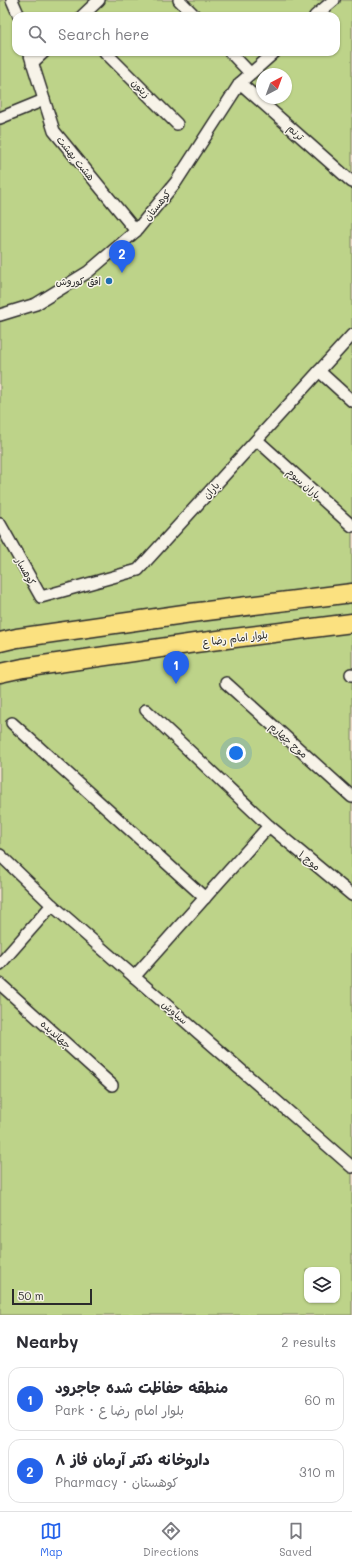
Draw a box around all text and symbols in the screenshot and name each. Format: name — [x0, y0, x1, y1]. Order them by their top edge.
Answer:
search box — [12, 12, 340, 56]
icon: search — [26, 23, 48, 45]
text: Search here — [58, 24, 149, 44]
north arrow — [256, 68, 292, 104]
street label: زیتون — [129, 76, 154, 101]
street label: ترنم — [284, 121, 307, 144]
street label: هشت بهشت — [54, 133, 98, 183]
street label: کوهستان — [140, 187, 174, 223]
pin: 2 — [109, 240, 135, 273]
place label: افق کوروش — [56, 274, 101, 288]
marker: افق کوروش — [104, 276, 114, 286]
street label: باران سوم — [284, 464, 324, 503]
street label: باران — [200, 478, 222, 502]
street label: کوهسار — [12, 554, 39, 587]
street label: بلوار امام رضا ع — [201, 627, 269, 650]
pin: 1 — [163, 651, 189, 684]
street label: موج چهارم — [266, 719, 311, 762]
your location — [226, 743, 246, 763]
street label: موج ۱ — [296, 847, 324, 874]
street label: سیاوش — [159, 997, 191, 1027]
street label: جهاندیده — [38, 1016, 74, 1052]
map controls — [304, 1267, 340, 1303]
button: layers — [304, 1267, 340, 1303]
scale bar — [12, 1287, 92, 1306]
text: 50 m — [18, 1288, 44, 1303]
text: Nearby — [16, 1330, 78, 1352]
text: 2 results — [281, 1333, 336, 1350]
text: منطقه حفاظت شده جاجرود — [55, 1377, 228, 1397]
text: 1 — [27, 1391, 33, 1408]
text: 60 m — [305, 1391, 335, 1408]
text: Park · بلوار امام رضا ع — [55, 1401, 184, 1418]
text: داروخانه دکتر آرمان فاز ۸ — [55, 1449, 210, 1469]
text: 2 — [26, 1463, 34, 1480]
text: 310 m — [299, 1463, 335, 1480]
text: Pharmacy · کوهستان — [55, 1473, 178, 1490]
tab: Map — [40, 1520, 63, 1559]
tab: Directions — [143, 1520, 199, 1559]
tab: Saved — [279, 1520, 312, 1559]

